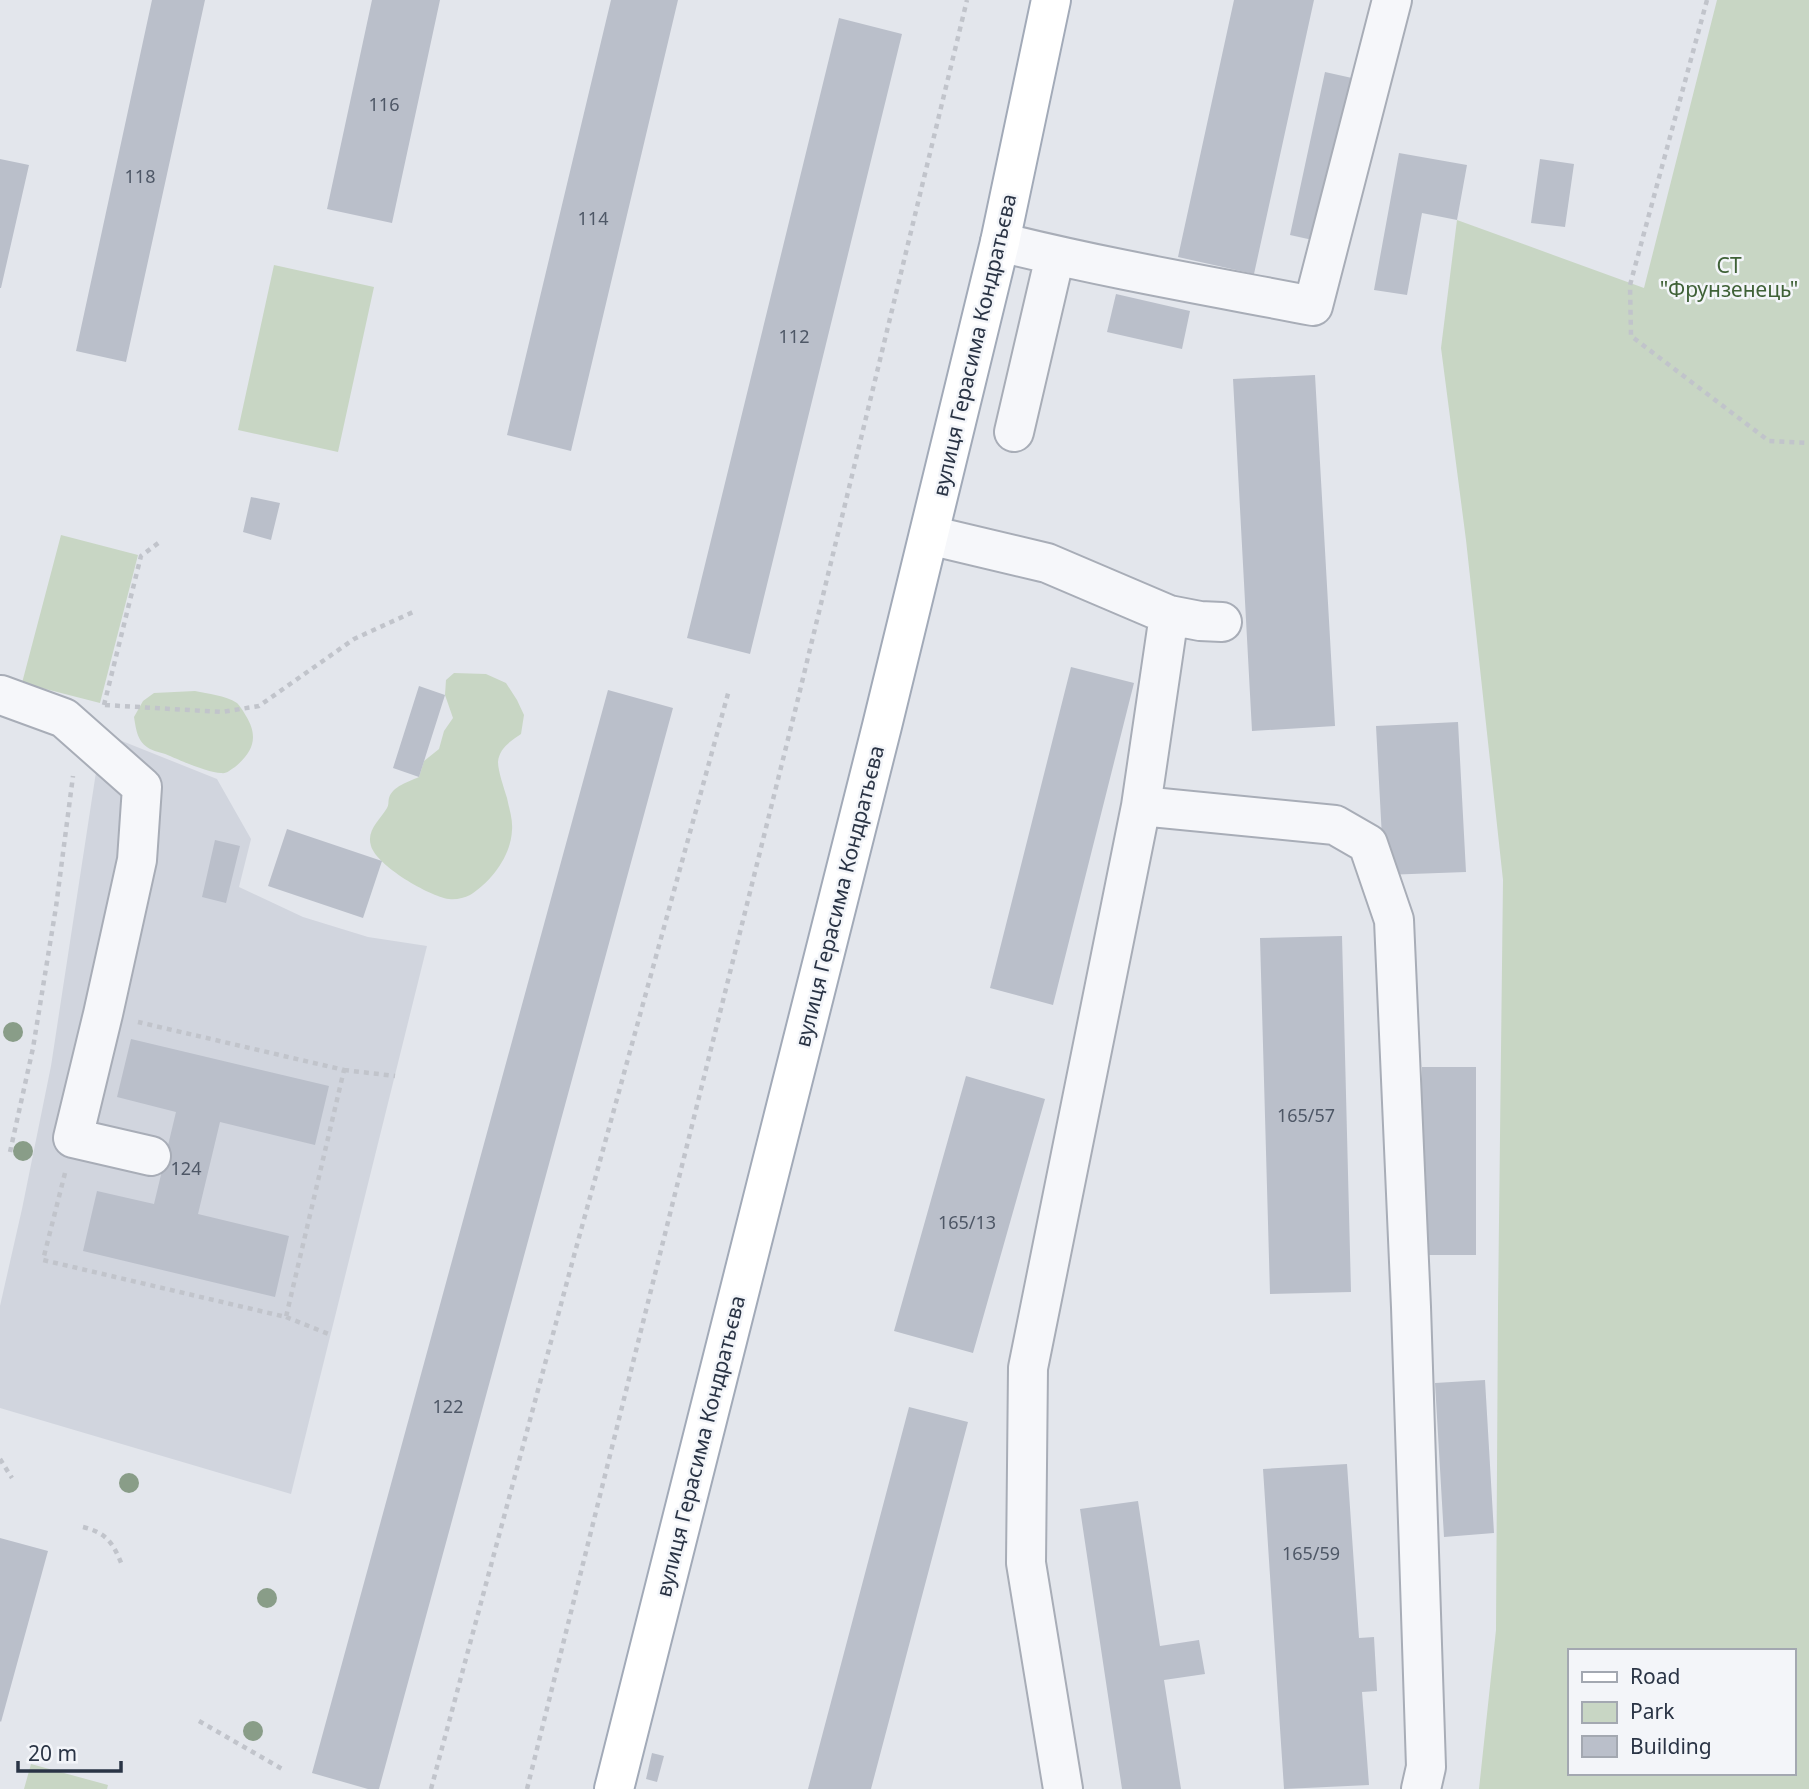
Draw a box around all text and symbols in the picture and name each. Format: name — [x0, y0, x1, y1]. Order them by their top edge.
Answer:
house number: 116 — [369, 92, 399, 116]
house number: 118 — [125, 164, 155, 188]
street label: вулиця Герасима Кондратьєва — [926, 191, 1022, 499]
house number: 114 — [578, 206, 608, 230]
park label: СТ "Фрунзенець" — [1660, 251, 1798, 303]
house number: 112 — [779, 324, 809, 348]
street label: вулиця Герасима Кондратьєва — [788, 742, 890, 1050]
house number: 165/57 — [1277, 1103, 1335, 1127]
house number: 124 — [171, 1156, 201, 1180]
house number: 165/13 — [938, 1210, 996, 1234]
street label: вулиця Герасима Кондратьєва — [649, 1292, 751, 1600]
house number: 122 — [433, 1394, 463, 1418]
house number: 165/59 — [1282, 1541, 1340, 1565]
legend — [1568, 1649, 1795, 1775]
text: Road — [1630, 1662, 1680, 1690]
text: Park — [1630, 1697, 1675, 1725]
scale bar — [18, 1730, 121, 1774]
text: Building — [1630, 1732, 1712, 1760]
text: 20 m — [28, 1739, 77, 1767]

